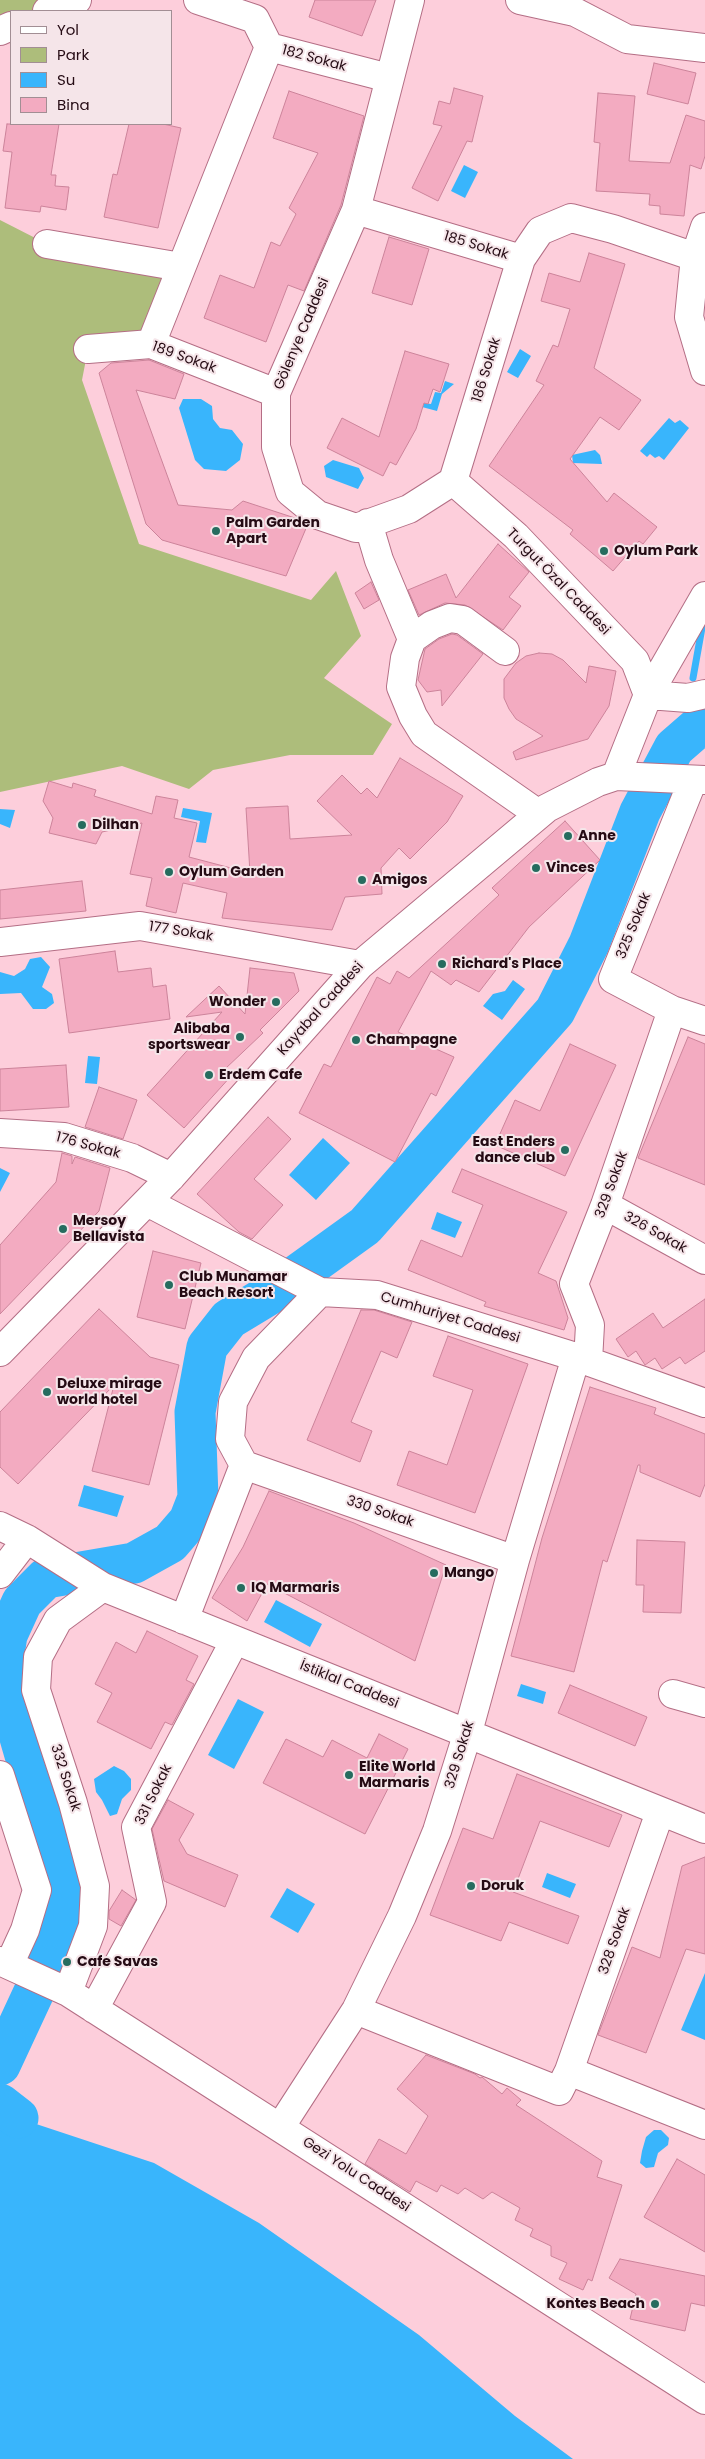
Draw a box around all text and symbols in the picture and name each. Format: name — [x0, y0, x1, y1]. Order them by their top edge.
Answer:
legend — [10, 10, 172, 125]
text: Yol — [57, 19, 79, 40]
street label: 182 Sokak — [280, 42, 348, 76]
text: Park — [57, 44, 89, 65]
text: Su — [57, 69, 75, 90]
text: Bina — [57, 94, 90, 115]
street label: 185 Sokak — [442, 228, 510, 264]
street label: Gölenye Caddesi — [271, 276, 333, 392]
street label: 186 Sokak — [469, 336, 505, 404]
street label: 189 Sokak — [150, 339, 218, 377]
place label: Palm Garden Apart — [226, 515, 320, 548]
marker: Palm Garden Apart — [210, 525, 222, 537]
street label: Turgut Özal Caddesi — [503, 525, 613, 639]
place label: Oylum Park — [614, 543, 698, 559]
marker: Oylum Park — [598, 545, 610, 557]
place label: Dilhan — [92, 817, 139, 833]
marker: Dilhan — [76, 819, 88, 831]
place label: Anne — [578, 828, 616, 844]
marker: Anne — [562, 830, 574, 842]
place label: Vinces — [546, 860, 595, 876]
marker: Vinces — [530, 862, 542, 874]
place label: Oylum Garden — [179, 864, 284, 880]
marker: Oylum Garden — [163, 866, 175, 878]
place label: Amigos — [372, 872, 428, 888]
marker: Amigos — [356, 874, 368, 886]
street label: 325 Sokak — [613, 890, 655, 962]
street label: 177 Sokak — [148, 919, 214, 945]
place label: Richard's Place — [452, 956, 562, 972]
marker: Richard's Place — [436, 958, 448, 970]
street label: Kayabal Caddesi — [275, 959, 367, 1059]
place label: Wonder — [209, 994, 266, 1010]
marker: Wonder — [270, 996, 282, 1008]
place label: Alibaba sportswear — [148, 1021, 230, 1054]
marker: Alibaba sportswear — [234, 1031, 246, 1043]
place label: Champagne — [366, 1032, 457, 1048]
marker: Champagne — [350, 1034, 362, 1046]
place label: Erdem Cafe — [219, 1067, 302, 1083]
marker: Erdem Cafe — [203, 1069, 215, 1081]
street label: 176 Sokak — [54, 1129, 122, 1163]
place label: East Enders dance club — [473, 1134, 555, 1166]
marker: East Enders dance club — [559, 1144, 571, 1156]
street label: 329 Sokak — [592, 1149, 632, 1221]
street label: 326 Sokak — [620, 1209, 690, 1257]
place label: Mersoy Bellavista — [73, 1213, 145, 1246]
marker: Mersoy Bellavista — [57, 1223, 69, 1235]
place label: Club Munamar Beach Resort — [179, 1269, 287, 1302]
marker: Club Munamar Beach Resort — [163, 1279, 175, 1291]
street label: Cumhuriyet Caddesi — [378, 1289, 522, 1347]
place label: Deluxe mirage world hotel — [57, 1376, 162, 1408]
marker: Deluxe mirage world hotel — [41, 1386, 53, 1398]
street label: 330 Sokak — [344, 1493, 416, 1531]
place label: Mango — [444, 1565, 494, 1581]
marker: Mango — [428, 1567, 440, 1579]
place label: IQ Marmaris — [251, 1580, 340, 1596]
marker: IQ Marmaris — [235, 1582, 247, 1594]
street label: İstiklal Caddesi — [297, 1658, 401, 1712]
street label: 329 Sokak — [442, 1719, 478, 1791]
street label: 332 Sokak — [46, 1742, 84, 1814]
place label: Elite World Marmaris — [359, 1759, 435, 1791]
street label: 331 Sokak — [132, 1762, 176, 1828]
marker: Elite World Marmaris — [343, 1769, 355, 1781]
place label: Doruk — [481, 1878, 524, 1894]
marker: Doruk — [465, 1880, 477, 1892]
street label: 328 Sokak — [596, 1905, 634, 1977]
place label: Cafe Savas — [77, 1954, 158, 1970]
marker: Cafe Savas — [61, 1956, 73, 1968]
street label: Gezi Yolu Caddesi — [299, 2134, 413, 2216]
place label: Kontes Beach — [547, 2296, 645, 2312]
marker: Kontes Beach — [649, 2298, 661, 2310]

